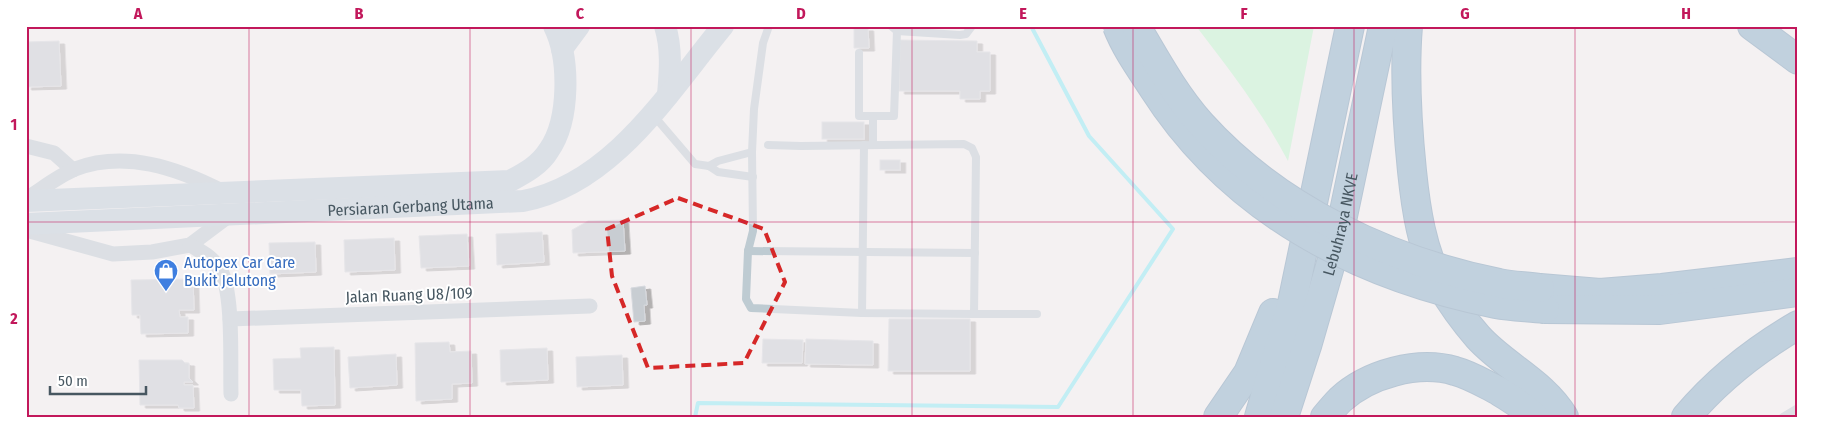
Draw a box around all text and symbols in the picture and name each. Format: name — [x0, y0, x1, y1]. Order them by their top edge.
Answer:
text: A — [133, 4, 143, 23]
text: B — [355, 4, 364, 23]
text: C — [576, 4, 585, 23]
text: D — [796, 4, 806, 23]
text: E — [1019, 4, 1027, 23]
text: F — [1240, 4, 1248, 23]
text: G — [1460, 4, 1470, 23]
text: H — [1681, 4, 1691, 23]
text: 1 — [11, 115, 17, 134]
street label: Lebuhraya NKVE — [1318, 171, 1361, 278]
street label: Persiaran Gerbang Utama — [327, 193, 494, 220]
place label: Autopex Car Care Bukit Jelutong — [184, 253, 295, 290]
shop icon: Autopex Car Care Bukit Jelutong — [153, 258, 179, 292]
street label: Jalan Ruang U8/109 — [345, 283, 473, 307]
text: 2 — [9, 309, 18, 328]
scale bar — [50, 363, 146, 395]
text: 50 m — [58, 372, 88, 390]

